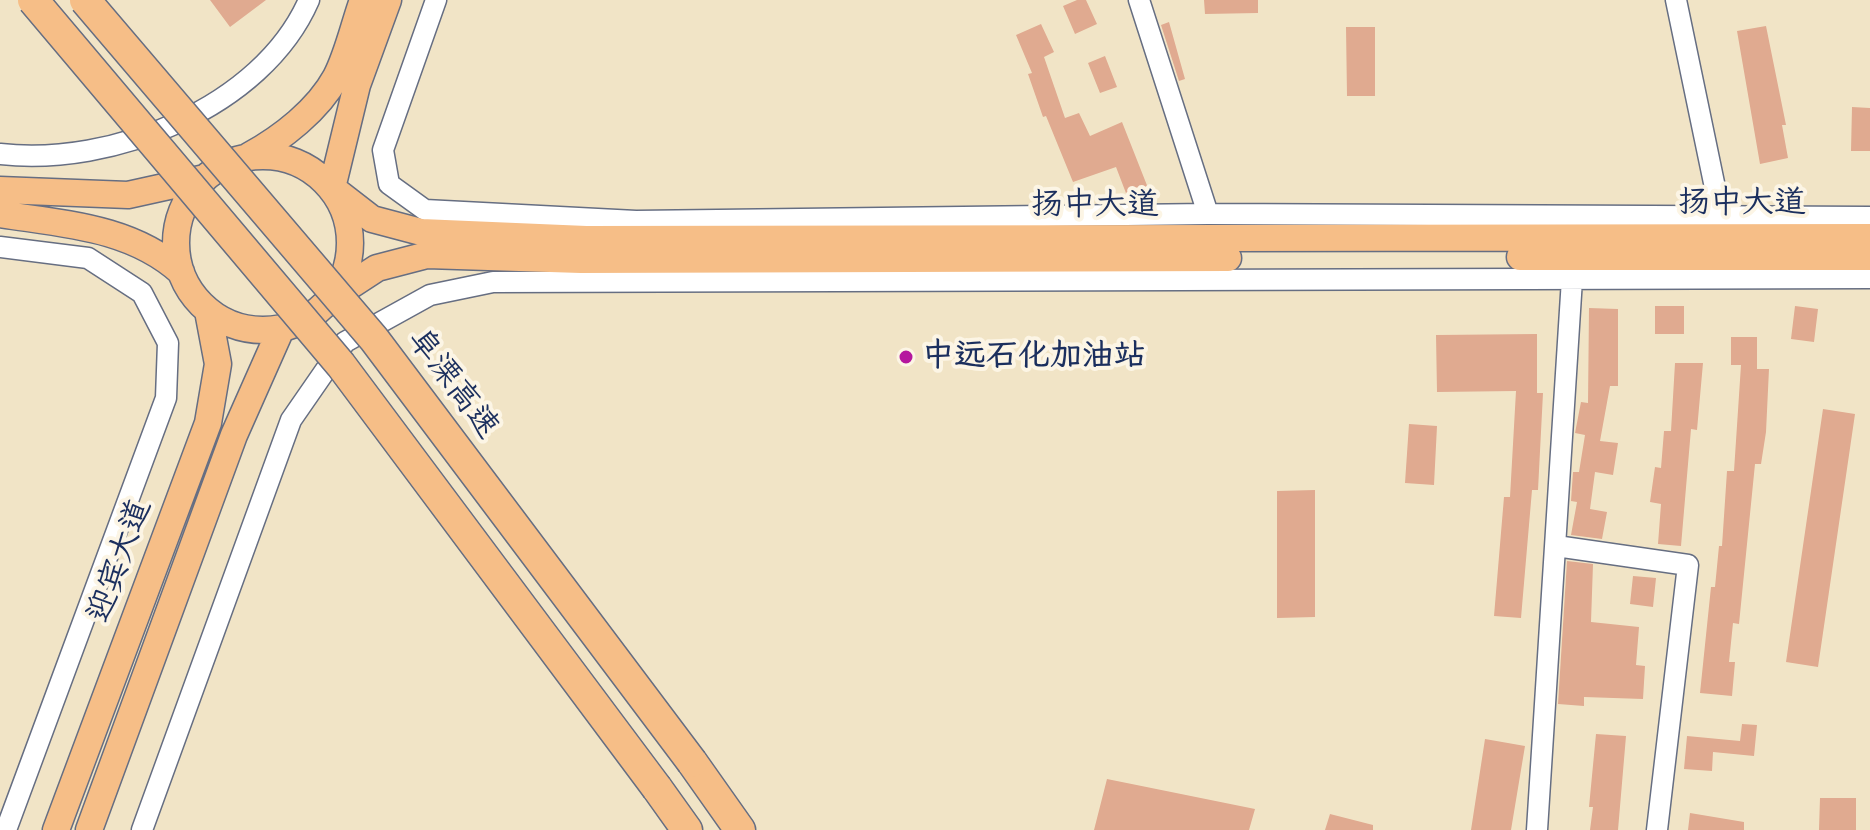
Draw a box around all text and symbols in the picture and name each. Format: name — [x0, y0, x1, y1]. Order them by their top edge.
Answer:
street label: 扬中大道 — [1678, 185, 1806, 223]
street label: 扬中大道 — [1031, 187, 1159, 225]
street label: 阜溧高速 — [399, 321, 507, 447]
place label: 中远石化加油站 — [922, 338, 1146, 376]
marker: 中远石化加油站 — [897, 348, 915, 366]
street label: 迎宾大道 — [80, 494, 160, 628]

